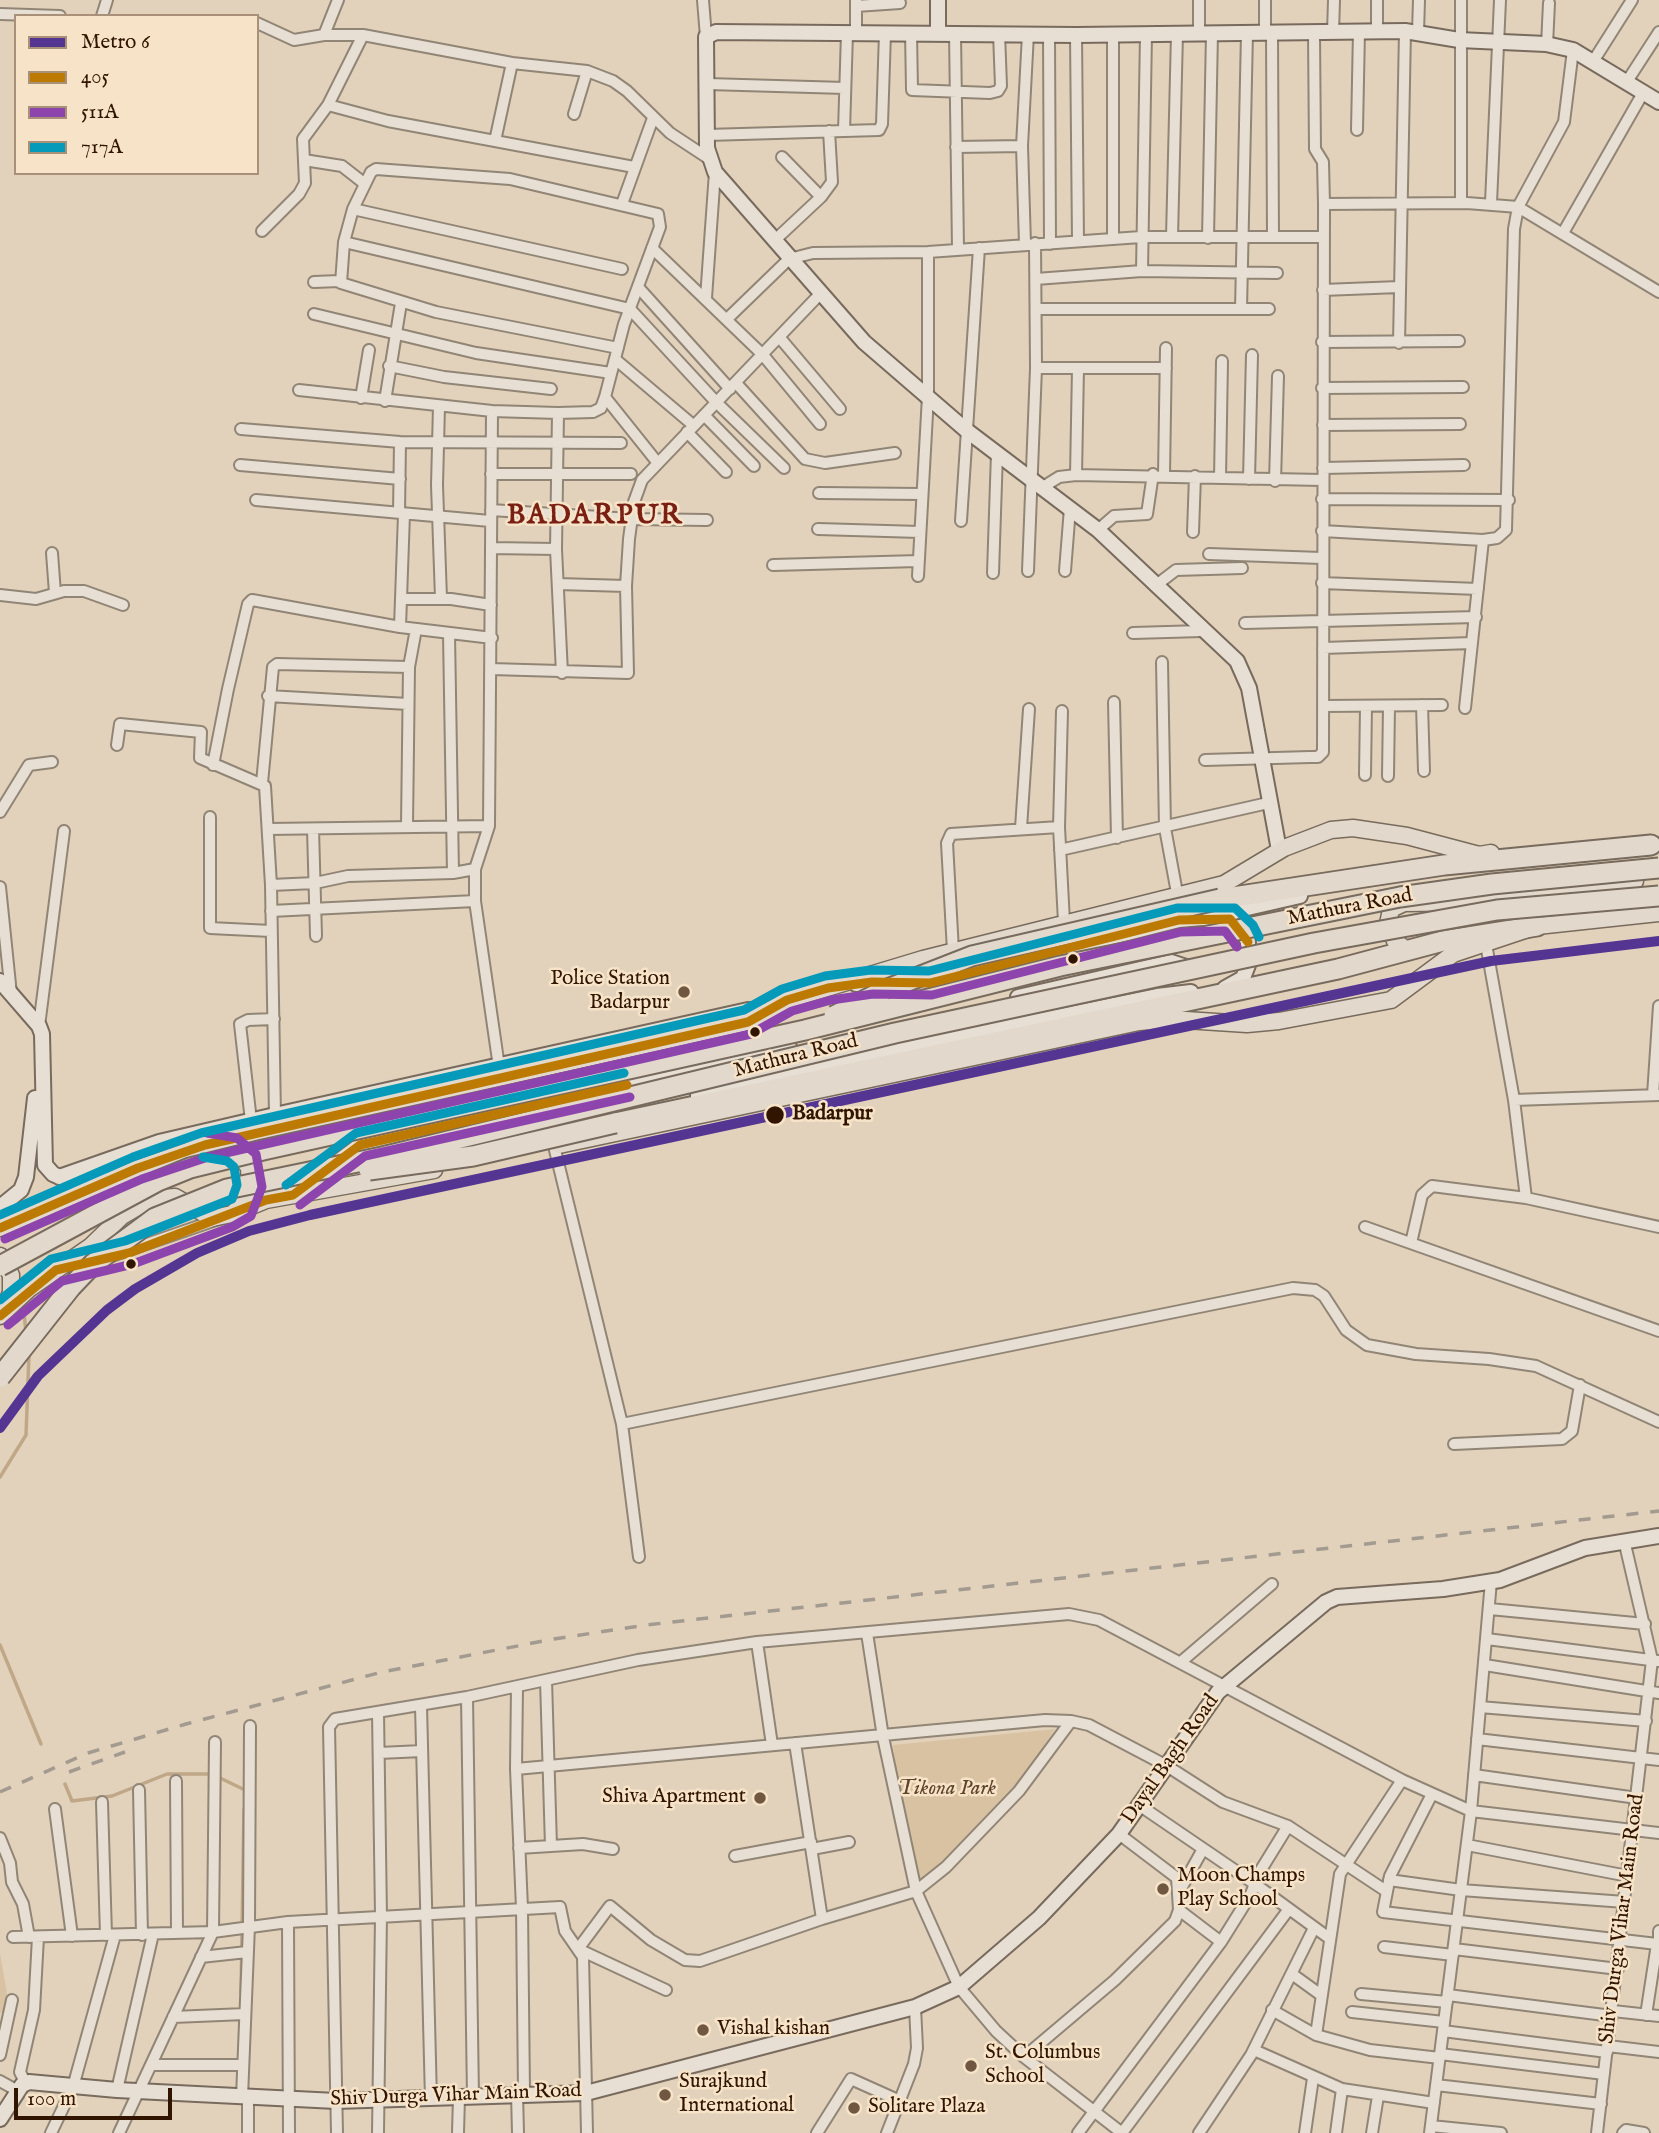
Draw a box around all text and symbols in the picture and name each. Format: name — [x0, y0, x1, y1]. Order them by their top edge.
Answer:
legend — [14, 14, 259, 175]
text: Metro 6 — [81, 29, 150, 56]
text: 405 — [81, 64, 109, 91]
text: 511A — [81, 99, 118, 126]
text: 717A — [81, 134, 123, 161]
district label: BADARPUR — [508, 500, 682, 534]
street label: Mathura Road — [1285, 884, 1415, 932]
unlabelled marker — [1066, 952, 1080, 966]
place label: Police Station Badarpur — [550, 967, 670, 1017]
marker: Police Station Badarpur — [676, 984, 692, 1000]
unlabelled marker — [748, 1025, 762, 1039]
street label: Mathura Road — [731, 1029, 861, 1085]
place label: Badarpur — [792, 1102, 873, 1128]
marker: Badarpur — [764, 1104, 786, 1126]
unlabelled marker — [124, 1257, 138, 1271]
street label: Dayal Bagh Road — [1117, 1690, 1225, 1830]
park label: Tikona Park — [898, 1777, 996, 1803]
place label: Shiva Apartment — [602, 1785, 746, 1811]
marker: Shiva Apartment — [752, 1790, 768, 1806]
street label: Shiv Durga Vihar Main Road — [1595, 1793, 1651, 2045]
place label: Moon Champs Play School — [1177, 1864, 1305, 1914]
marker: Moon Champs Play School — [1155, 1881, 1171, 1897]
place label: Vishal kishan — [717, 2017, 830, 2043]
marker: Vishal kishan — [695, 2022, 711, 2038]
place label: St. Columbus School — [985, 2041, 1100, 2091]
marker: St. Columbus School — [963, 2058, 979, 2074]
place label: Surajkund International — [679, 2070, 794, 2120]
scale bar — [18, 2074, 175, 2118]
street label: Shiv Durga Vihar Main Road — [330, 2079, 582, 2113]
text: 100 m — [27, 2086, 76, 2113]
marker: Surajkund International — [657, 2087, 673, 2103]
place label: Solitare Plaza — [868, 2095, 985, 2121]
marker: Solitare Plaza — [846, 2100, 862, 2116]

